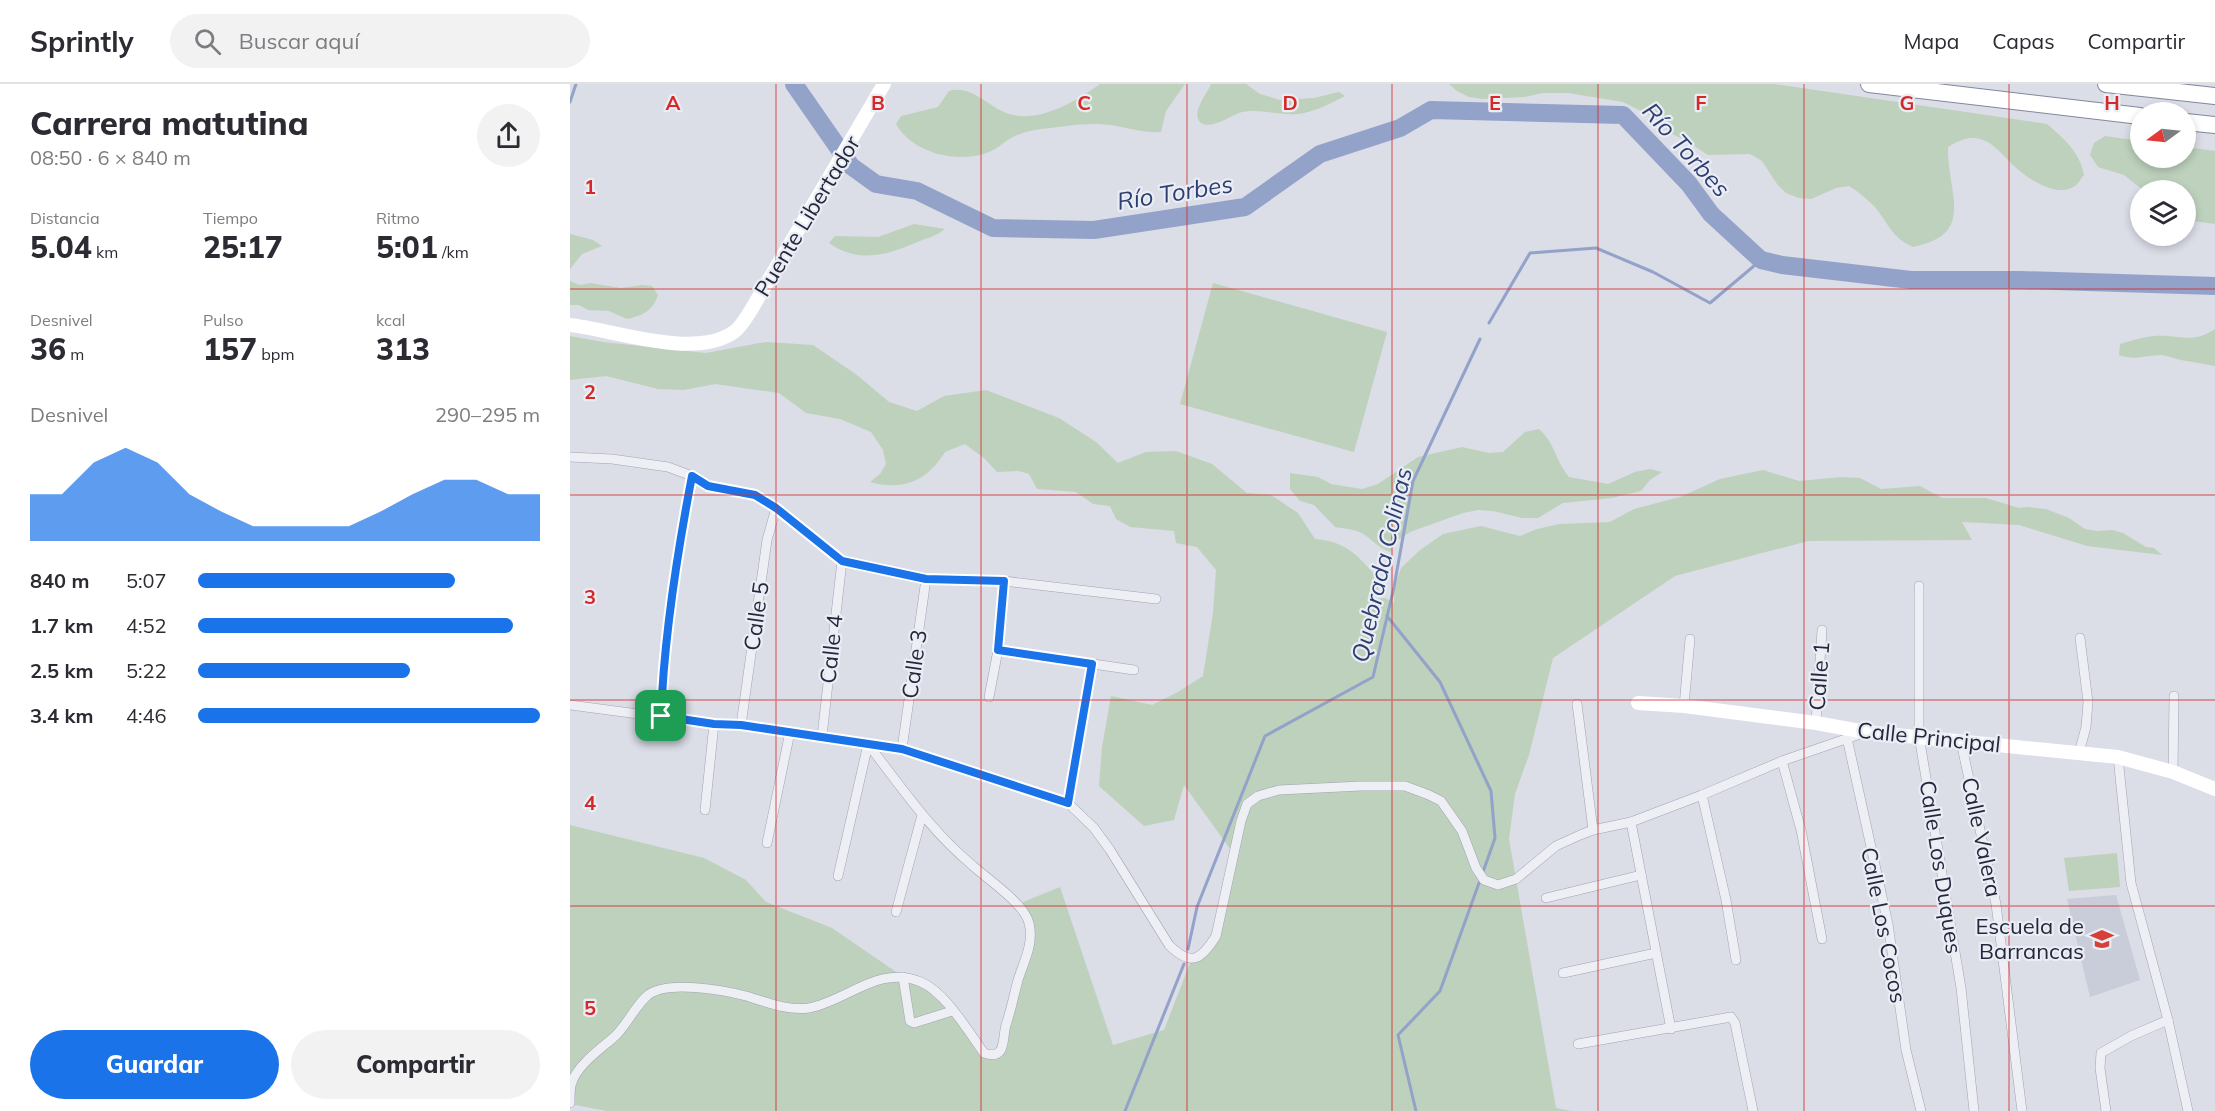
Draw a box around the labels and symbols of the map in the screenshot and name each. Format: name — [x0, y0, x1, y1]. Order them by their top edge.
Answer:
text: A — [666, 90, 681, 115]
text: B — [871, 90, 885, 115]
text: C — [1077, 90, 1091, 115]
text: D — [1282, 90, 1298, 115]
text: E — [1489, 90, 1501, 115]
text: F — [1695, 90, 1707, 115]
text: G — [1900, 90, 1914, 115]
text: H — [2104, 90, 2120, 115]
water label: Río Torbes — [1637, 96, 1737, 203]
north arrow — [2130, 102, 2196, 168]
street label: Puente Libertador — [748, 131, 866, 301]
water label: Río Torbes — [1115, 168, 1235, 216]
text: 1 — [584, 174, 596, 199]
text: 2 — [584, 379, 596, 404]
water label: Quebrada Colinas — [1344, 464, 1418, 665]
street label: Calle 5 — [737, 580, 775, 652]
text: 3 — [584, 584, 596, 609]
street label: Calle 4 — [813, 613, 849, 685]
street label: Calle 3 — [895, 628, 933, 700]
street label: Calle 1 — [1803, 640, 1835, 712]
pin — [635, 690, 686, 741]
street label: Calle Principal — [1856, 716, 2002, 758]
street label: Calle Valera — [1956, 775, 2008, 899]
street label: Calle Los Duques — [1913, 778, 1969, 956]
text: 4 — [584, 790, 596, 815]
street label: Calle Los Cocos — [1855, 845, 1913, 1005]
place label: Escuela de Barrancas — [1975, 912, 2084, 965]
school or university icon: Escuela de Barrancas — [2089, 926, 2115, 952]
text: 5 — [584, 995, 596, 1020]

